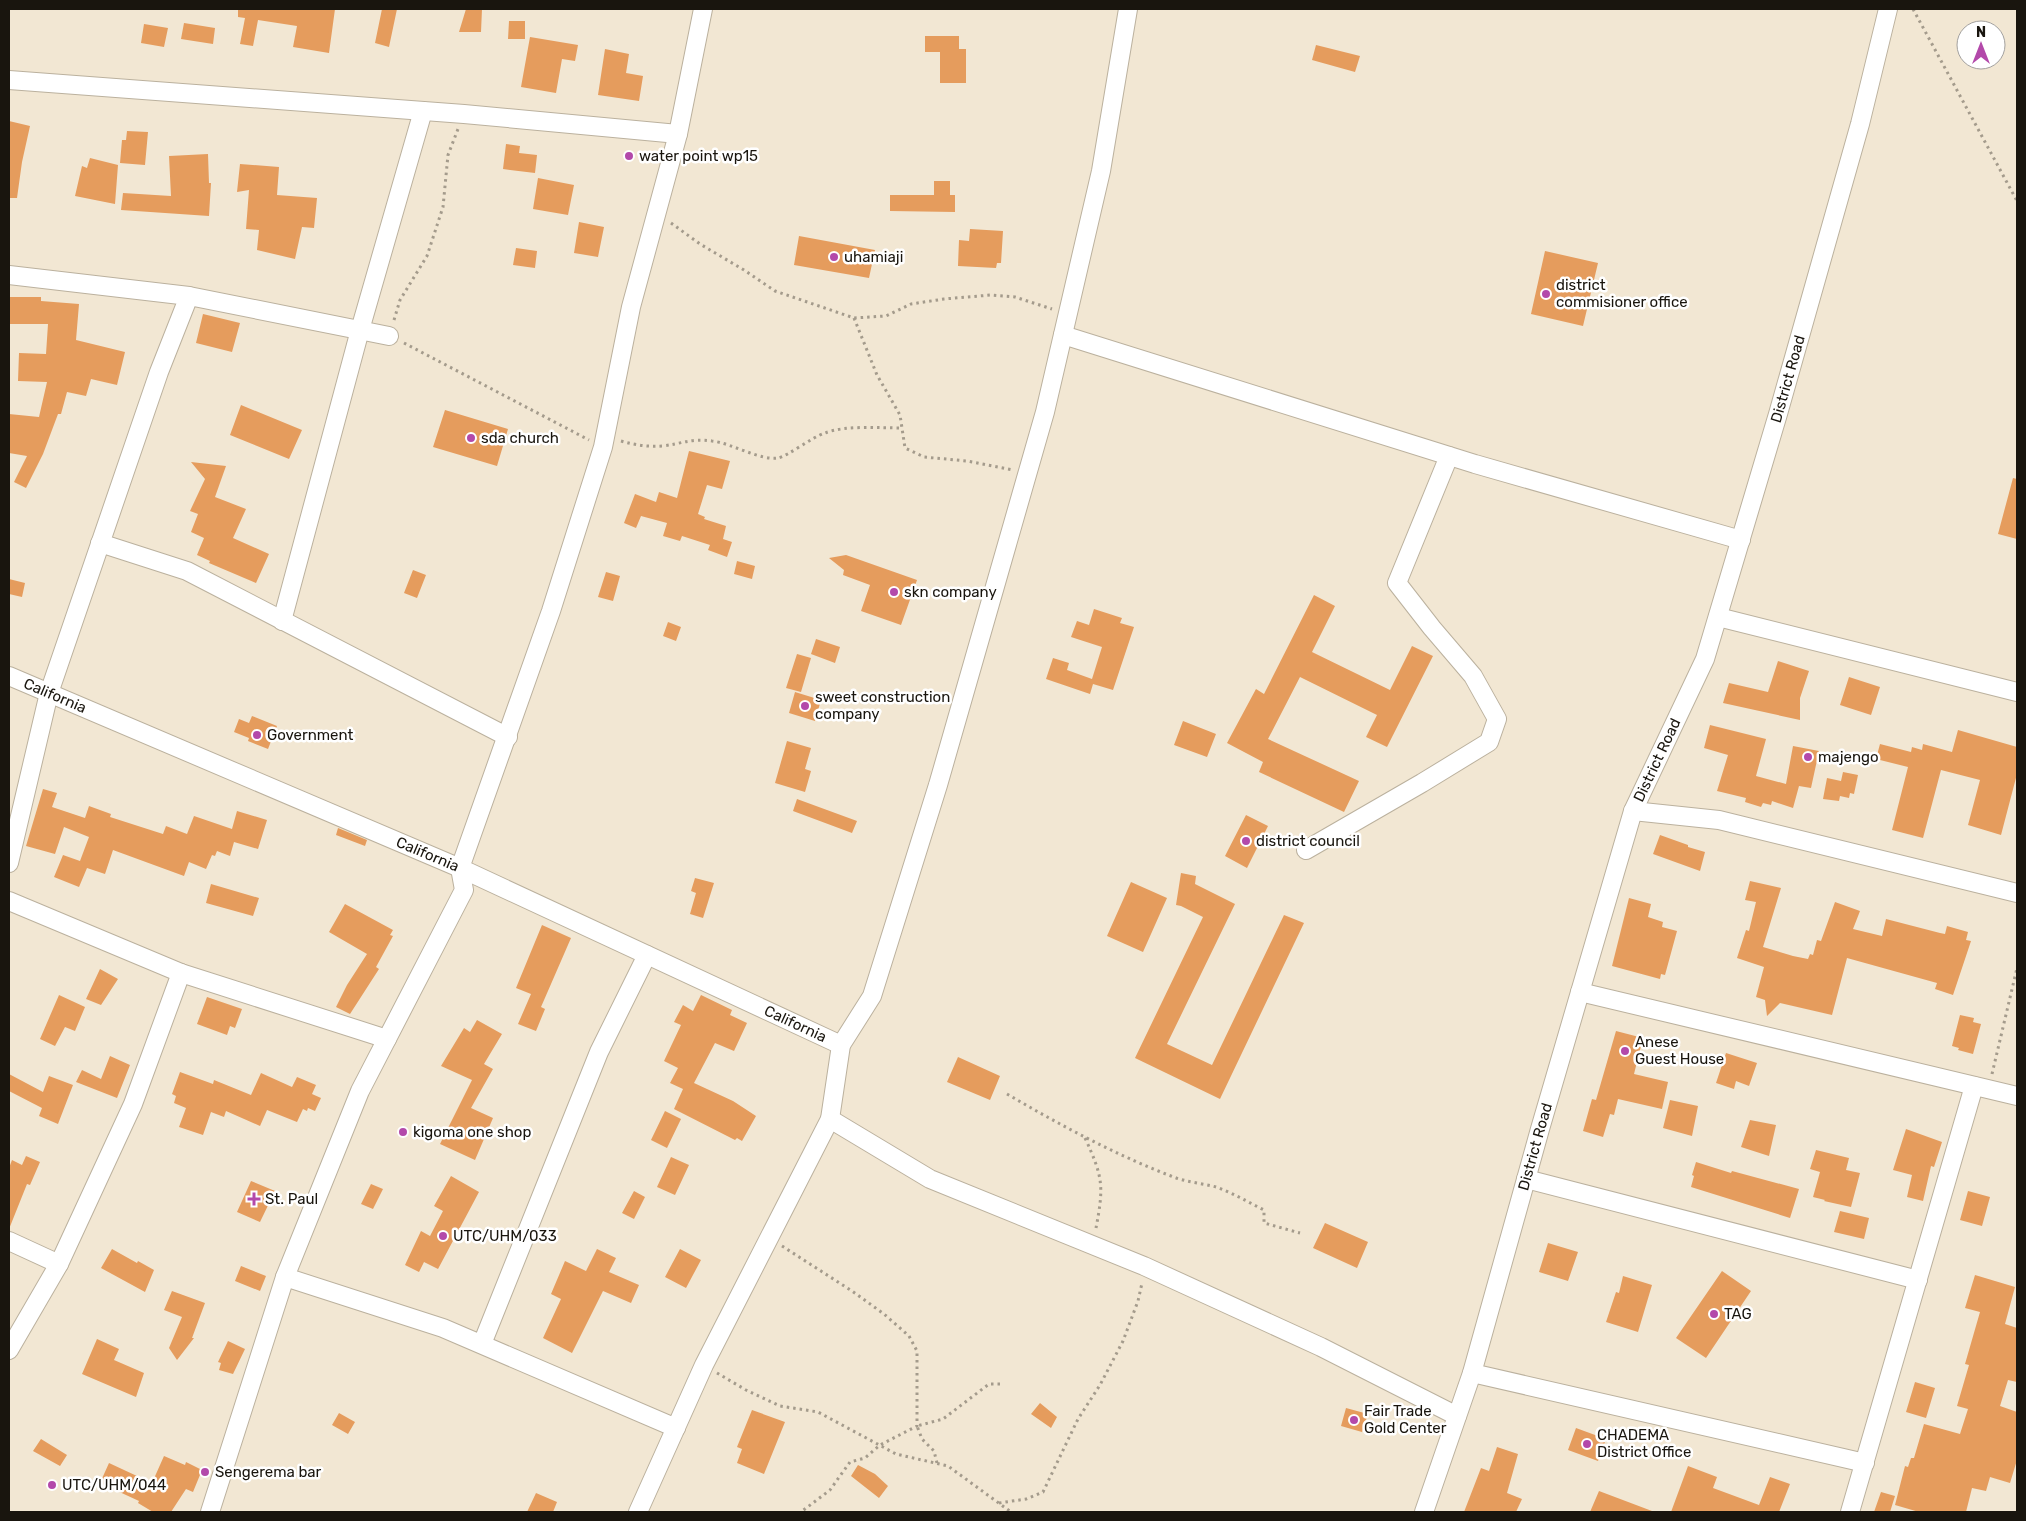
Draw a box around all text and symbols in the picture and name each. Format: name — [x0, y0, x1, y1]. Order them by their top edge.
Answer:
north arrow — [1956, 20, 2006, 70]
text: N — [1976, 24, 1986, 41]
place label: water point wp15 — [639, 147, 758, 165]
marker: water point wp15 — [623, 150, 635, 162]
place label: uhamiaji — [844, 248, 903, 266]
marker: uhamiaji — [828, 251, 840, 263]
place label: district commisioner office — [1556, 276, 1688, 311]
marker: district commisioner office — [1540, 288, 1552, 300]
street label: District Road — [1767, 333, 1809, 425]
place label: sda church — [481, 429, 559, 447]
marker: sda church — [465, 432, 477, 444]
place label: skn company — [904, 583, 997, 601]
marker: skn company — [888, 586, 900, 598]
street label: California — [21, 674, 89, 717]
place label: sweet construction company — [815, 688, 950, 723]
marker: sweet construction company — [799, 700, 811, 712]
street label: District Road — [1630, 715, 1685, 805]
place label: Government — [267, 726, 353, 744]
marker: Government — [251, 729, 263, 741]
place label: majengo — [1818, 748, 1879, 766]
marker: majengo — [1802, 751, 1814, 763]
place label: district council — [1256, 832, 1360, 850]
street label: California — [393, 833, 462, 876]
marker: district council — [1240, 835, 1252, 847]
street label: California — [761, 1002, 829, 1046]
place label: Anese Guest House — [1635, 1033, 1724, 1068]
marker: Anese Guest House — [1619, 1045, 1631, 1057]
street label: District Road — [1514, 1101, 1556, 1193]
place label: kigoma one shop — [413, 1123, 531, 1141]
marker: kigoma one shop — [397, 1126, 409, 1138]
place label: St. Paul — [265, 1190, 318, 1208]
marker: St. Paul — [247, 1192, 261, 1206]
place label: UTC/UHM/033 — [453, 1227, 557, 1245]
marker: UTC/UHM/033 — [437, 1230, 449, 1242]
place label: TAG — [1724, 1305, 1752, 1323]
marker: TAG — [1708, 1308, 1720, 1320]
place label: Fair Trade Gold Center — [1364, 1402, 1447, 1437]
marker: Fair Trade Gold Center — [1348, 1414, 1360, 1426]
place label: CHADEMA District Office — [1597, 1426, 1691, 1461]
marker: CHADEMA District Office — [1581, 1438, 1593, 1450]
place label: Sengerema bar — [215, 1463, 322, 1481]
marker: Sengerema bar — [199, 1466, 211, 1478]
place label: UTC/UHM/044 — [62, 1476, 166, 1494]
marker: UTC/UHM/044 — [46, 1479, 58, 1491]

